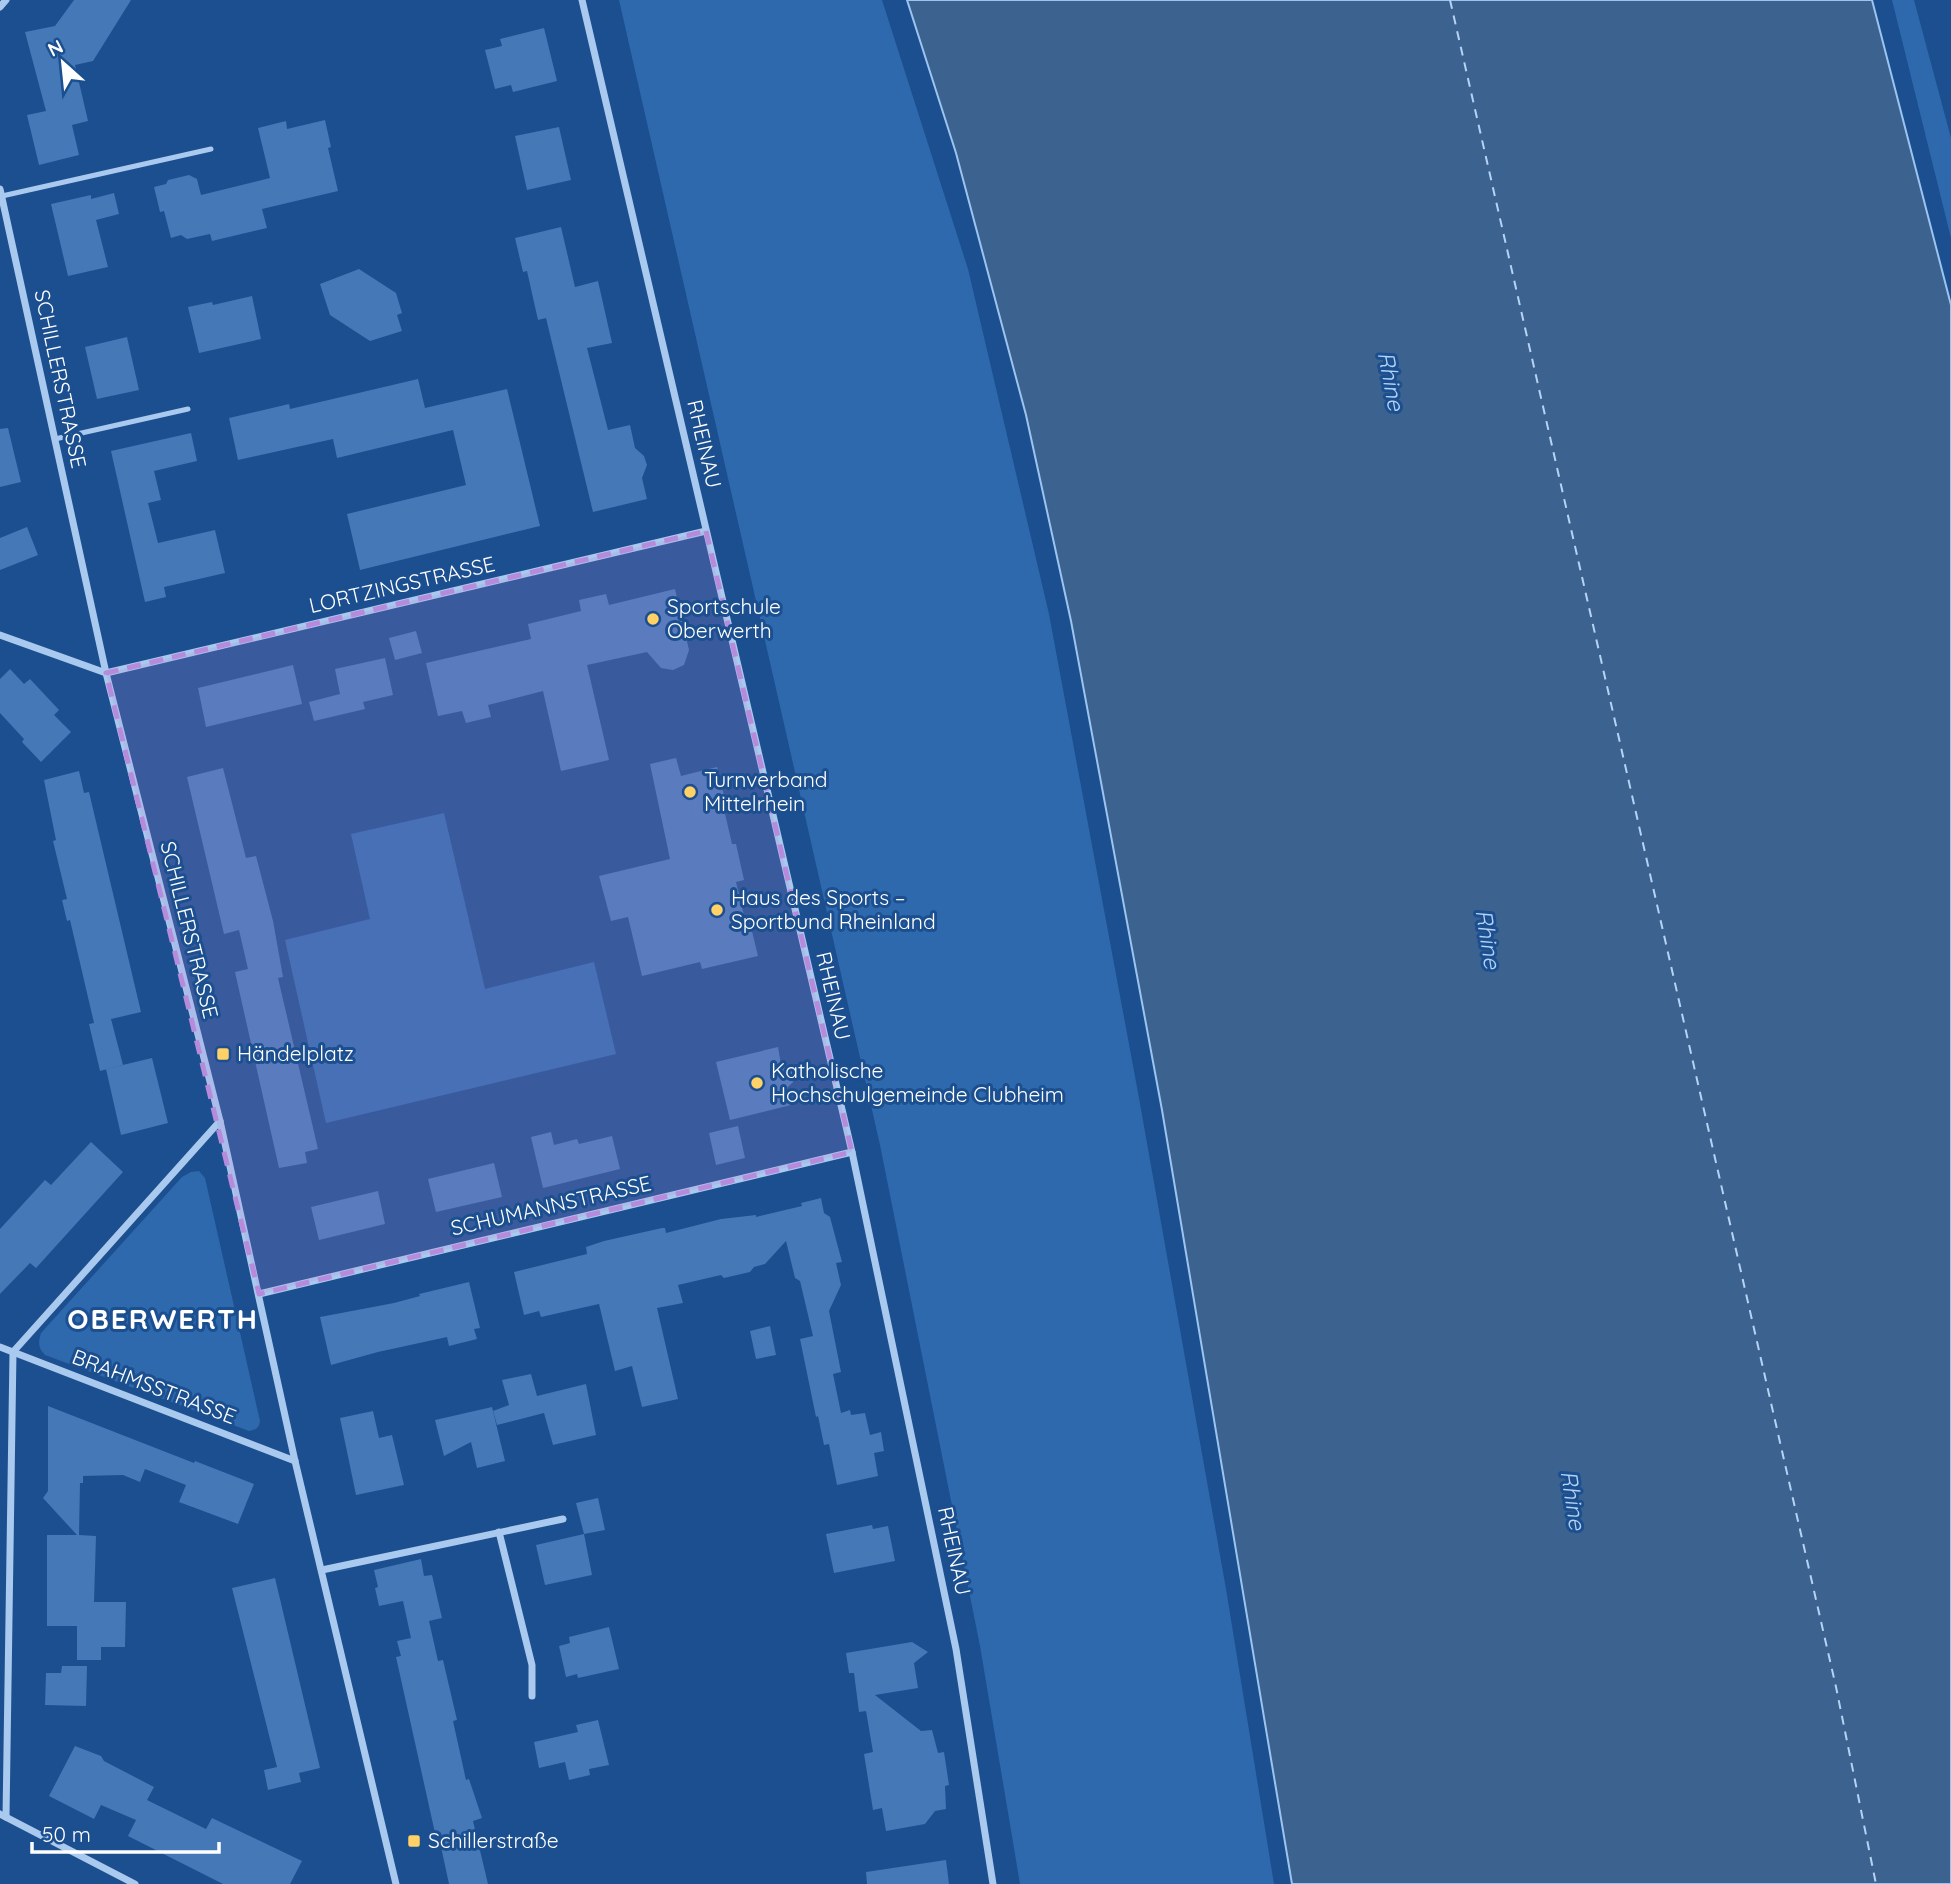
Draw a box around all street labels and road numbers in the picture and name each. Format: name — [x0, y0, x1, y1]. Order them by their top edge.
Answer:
street label: SCHILLERSTRASSE — [29, 287, 93, 470]
street label: RHEINAU — [682, 397, 728, 491]
street label: LORTZINGSTRASSE — [306, 550, 497, 618]
street label: SCHILLERSTRASSE — [155, 838, 225, 1021]
street label: RHEINAU — [811, 949, 857, 1043]
street label: SCHUMANNSTRASSE — [448, 1169, 653, 1241]
street label: BRAHMSSTRASSE — [69, 1343, 240, 1429]
street label: RHEINAU — [933, 1504, 977, 1598]

